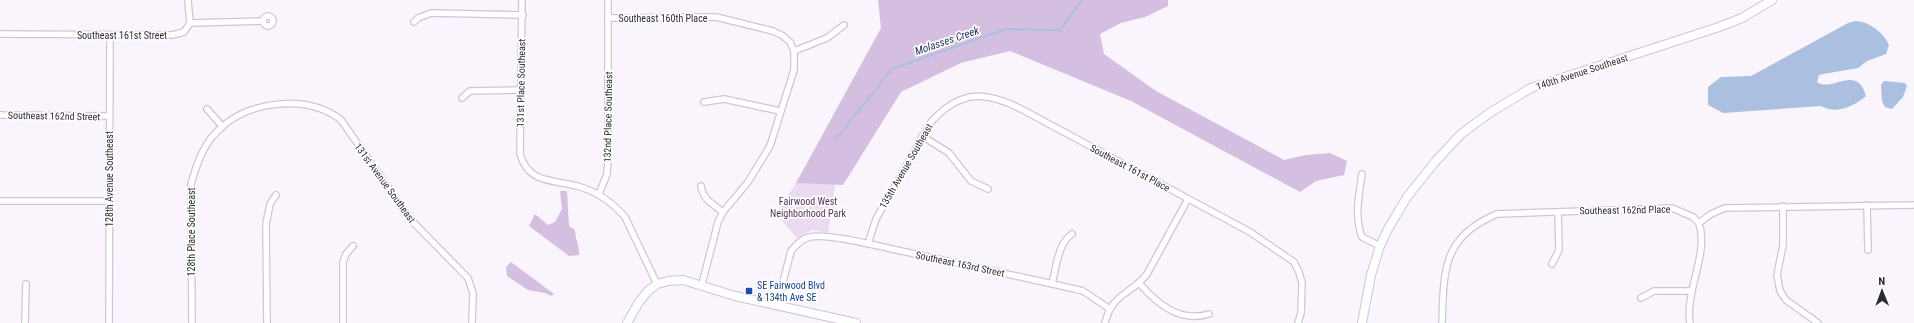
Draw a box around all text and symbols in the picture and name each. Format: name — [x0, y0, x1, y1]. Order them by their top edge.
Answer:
street label: Southeast 160th Place — [619, 13, 708, 24]
water label: Molasses Creek — [913, 24, 981, 58]
street label: Southeast 161st Street — [77, 30, 167, 41]
street label: 131st Place Southeast — [515, 39, 527, 127]
street label: 140th Avenue Southeast — [1535, 52, 1629, 92]
street label: 132nd Place Southeast — [602, 71, 614, 163]
street label: Southeast 162nd Street — [8, 110, 100, 122]
street label: 135th Avenue Southeast — [877, 122, 935, 210]
street label: 128th Avenue Southeast — [104, 131, 115, 227]
street label: 131st Avenue Southeast — [352, 141, 418, 225]
street label: Southeast 161st Place — [1088, 142, 1172, 194]
street label: 128th Place Southeast — [186, 187, 197, 276]
park label: Fairwood West Neighborhood Park — [770, 196, 846, 219]
street label: Southeast 162nd Place — [1579, 204, 1671, 216]
street label: Southeast 163rd Street — [915, 249, 1005, 279]
north arrow — [1862, 271, 1902, 311]
text: N — [1878, 275, 1886, 288]
place label: SE Fairwood Blvd & 134th Ave SE — [757, 280, 825, 303]
marker: SE Fairwood Blvd & 134th Ave SE — [744, 286, 754, 296]

